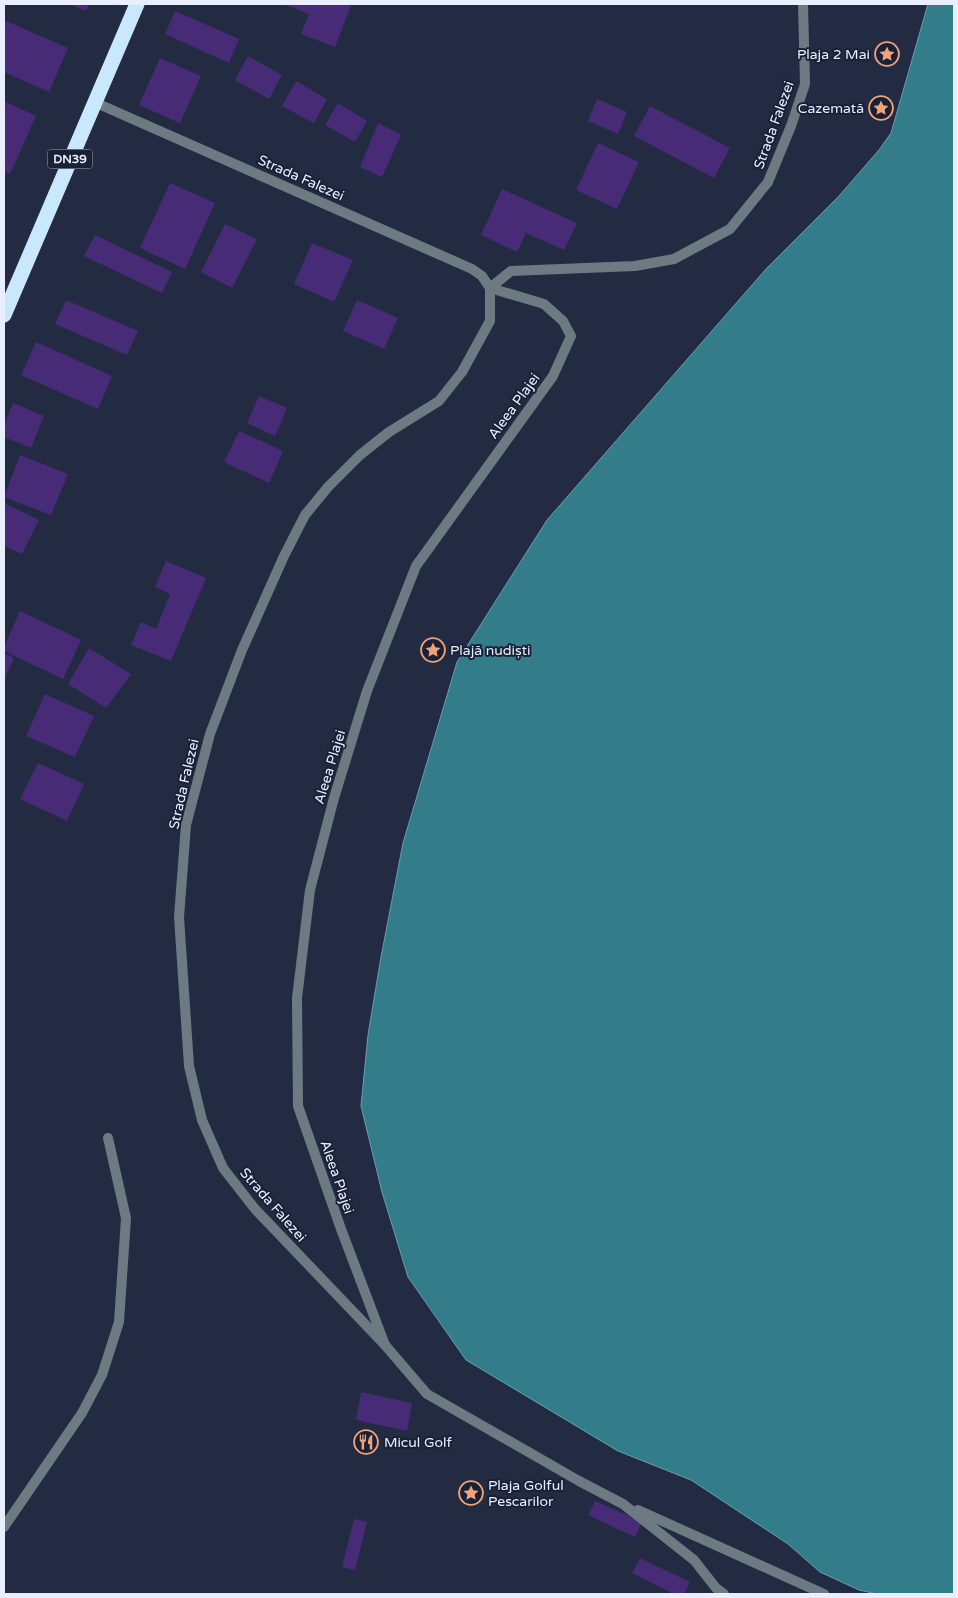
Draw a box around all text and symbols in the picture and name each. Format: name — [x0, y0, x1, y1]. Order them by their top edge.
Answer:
place icon: Plaja 2 Mai — [874, 41, 900, 67]
place label: Plaja 2 Mai — [797, 46, 870, 63]
street label: Strada Falezei — [750, 79, 798, 171]
place icon: Cazemată — [868, 95, 894, 121]
place label: Cazemată — [798, 100, 864, 117]
road number: DN39 — [48, 150, 92, 168]
street label: Strada Falezei — [255, 151, 347, 205]
street label: Aleea Plajei — [485, 370, 543, 442]
place icon: Plajă nudiști — [420, 637, 446, 663]
place label: Plajă nudiști — [450, 642, 531, 659]
street label: Aleea Plajei — [311, 728, 349, 806]
street label: Strada Falezei — [165, 737, 203, 831]
street label: Aleea Plajei — [316, 1138, 358, 1216]
street label: Strada Falezei — [236, 1165, 310, 1245]
restaurant icon: Micul Golf — [353, 1429, 379, 1455]
place label: Micul Golf — [384, 1434, 453, 1451]
place label: Plaja Golful Pescarilor — [488, 1477, 564, 1510]
place icon: Plaja Golful Pescarilor — [458, 1480, 484, 1506]

